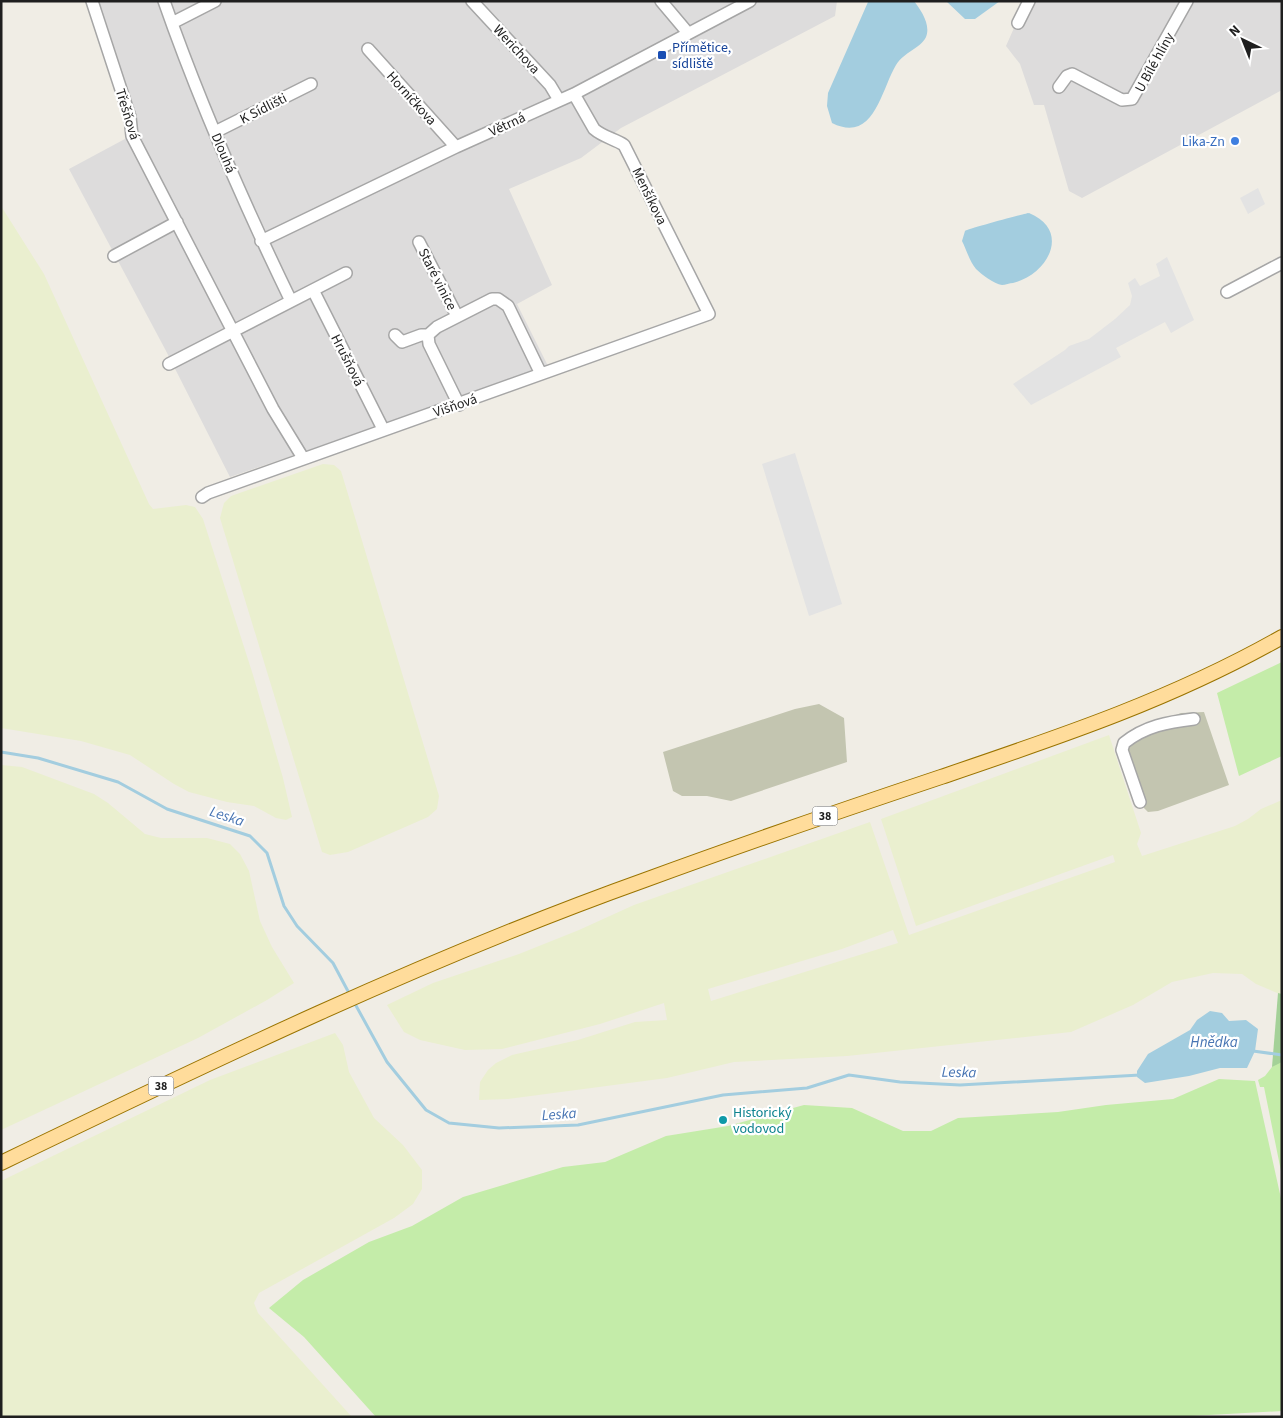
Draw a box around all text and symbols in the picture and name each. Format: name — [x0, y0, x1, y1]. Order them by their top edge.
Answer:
north arrow — [1218, 15, 1268, 65]
street label: Werichova — [488, 21, 544, 79]
text: N — [1225, 21, 1245, 42]
street label: U Bílé hlíny — [1130, 29, 1180, 96]
place label: Přímětice, sídliště — [672, 38, 731, 74]
marker: Přímětice, sídliště — [656, 49, 668, 61]
street label: Horníčkova — [382, 67, 441, 130]
street label: Třešňová — [110, 86, 144, 143]
street label: K Sídlišti — [236, 89, 290, 129]
street label: Větrná — [486, 108, 529, 142]
street label: Dlouhá — [206, 130, 241, 177]
place label: Lika-Zn — [1182, 132, 1225, 152]
marker: Lika-Zn — [1229, 135, 1241, 147]
street label: Menšíkova — [627, 164, 672, 229]
street label: Staré vinice — [413, 245, 461, 314]
street label: Hrušňová — [325, 331, 369, 390]
street label: Višňová — [431, 389, 480, 423]
water label: Leska — [207, 801, 247, 832]
road number: 38 — [812, 806, 838, 826]
water label: Hnědka — [1190, 1032, 1238, 1053]
water label: Leska — [941, 1062, 977, 1083]
road number: 38 — [148, 1076, 174, 1096]
water label: Leska — [541, 1103, 577, 1126]
place label: Historický vodovod — [733, 1103, 792, 1139]
marker: Historický vodovod — [717, 1114, 729, 1126]

